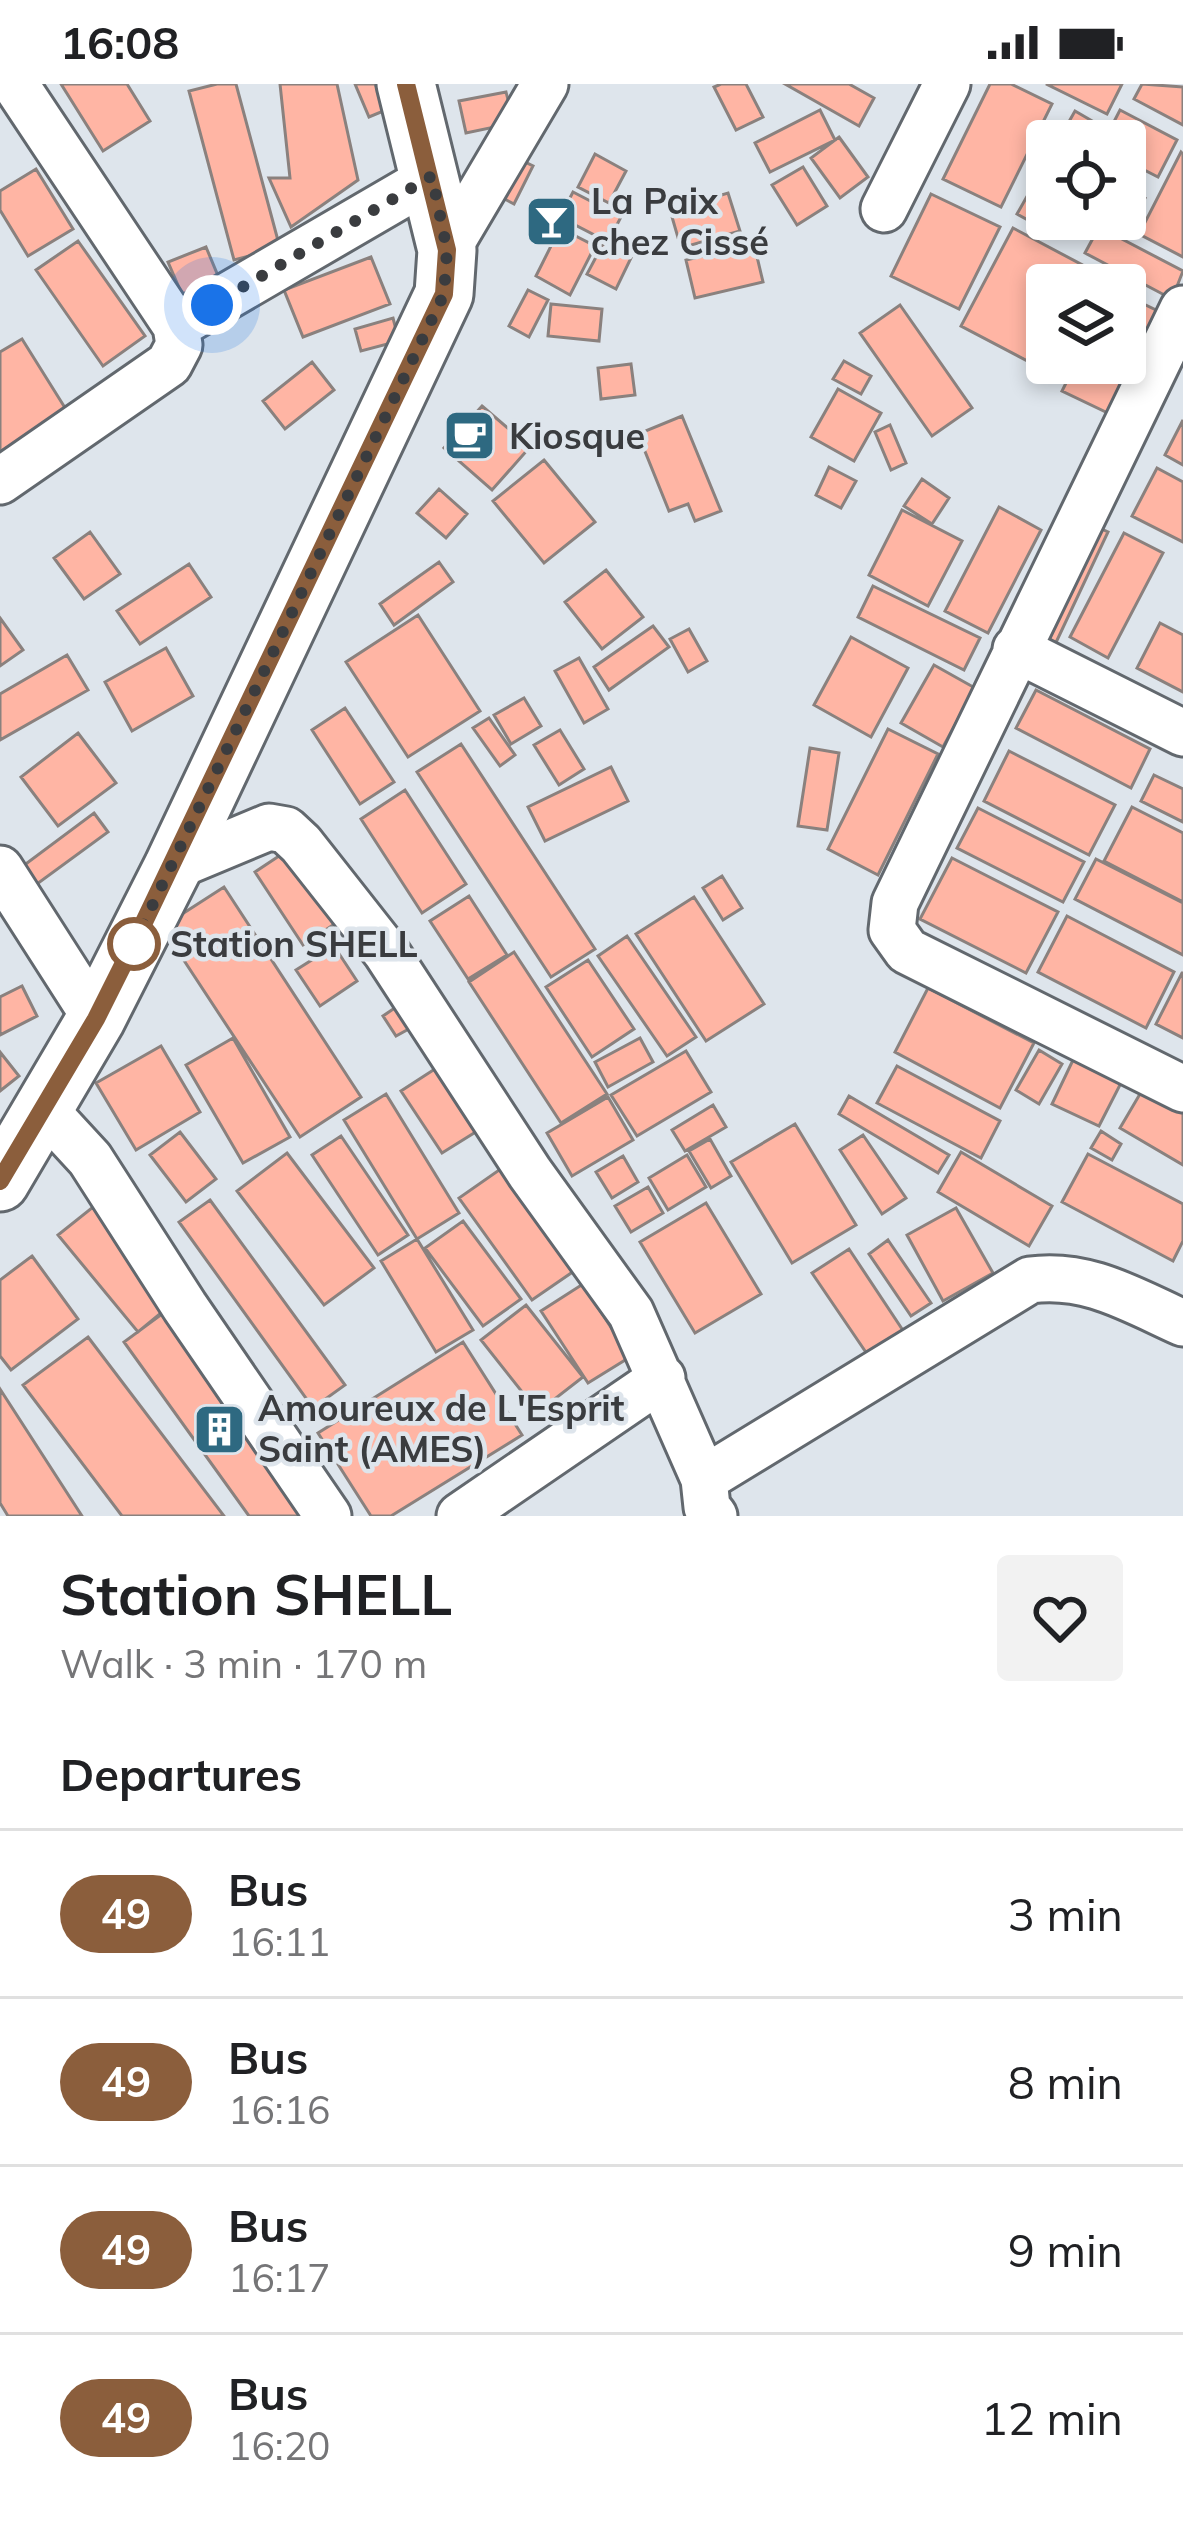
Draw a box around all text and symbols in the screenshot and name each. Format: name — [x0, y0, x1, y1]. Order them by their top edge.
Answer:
text: 16:08 — [60, 14, 179, 70]
map controls — [1026, 120, 1146, 384]
button: locate — [1026, 120, 1146, 240]
place label: La Paix chez Cissé — [591, 178, 769, 264]
bar icon: La Paix chez Cissé — [524, 194, 580, 250]
button: layers — [1026, 264, 1146, 384]
your location — [182, 275, 242, 335]
cafe icon: Kiosque — [442, 408, 498, 464]
place label: Kiosque — [509, 413, 645, 458]
marker: Station SHELL — [109, 919, 159, 969]
place label: Station SHELL — [170, 921, 418, 966]
place label: Amoureux de L'Esprit Saint (AMES) — [258, 1385, 625, 1471]
building icon: Amoureux de L'Esprit Saint (AMES) — [191, 1401, 247, 1457]
button: heart — [997, 1555, 1123, 1681]
text: Station SHELL — [60, 1558, 452, 1629]
text: Walk · 3 min · 170 m — [60, 1639, 427, 1688]
text: Departures — [60, 1746, 302, 1802]
text: Bus — [228, 1861, 308, 1917]
text: 3 min — [1008, 1886, 1123, 1942]
text: 49 — [101, 1887, 151, 1940]
text: 16:11 — [228, 1917, 331, 1966]
text: Bus — [228, 2029, 308, 2085]
text: 8 min — [1008, 2054, 1123, 2110]
text: 49 — [101, 2055, 151, 2108]
text: 16:16 — [228, 2085, 331, 2134]
text: Bus — [228, 2197, 308, 2253]
text: 9 min — [1008, 2222, 1123, 2278]
text: 49 — [101, 2223, 151, 2276]
text: 16:17 — [228, 2253, 331, 2302]
text: Bus — [228, 2365, 308, 2421]
text: 12 min — [981, 2390, 1123, 2446]
text: 49 — [101, 2391, 151, 2444]
text: 16:20 — [228, 2421, 331, 2470]

